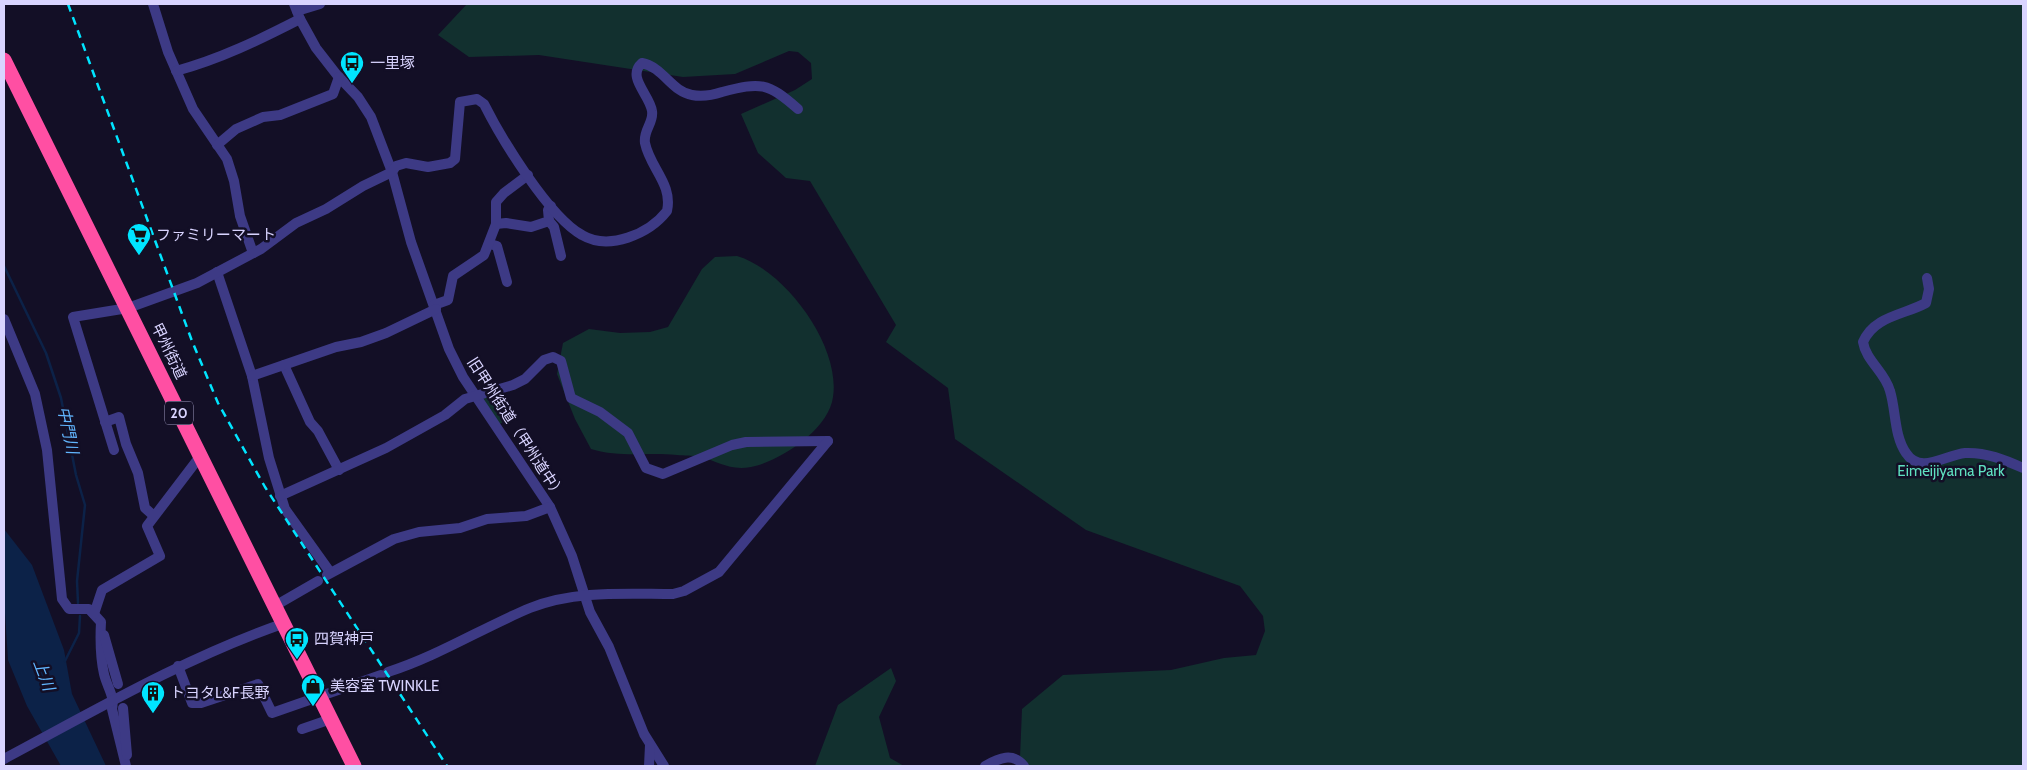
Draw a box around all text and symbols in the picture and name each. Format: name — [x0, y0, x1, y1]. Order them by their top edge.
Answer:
bus stop icon: 一里塚 — [339, 50, 365, 84]
place label: 一里塚 — [370, 54, 415, 72]
supermarket icon: ファミリーマート — [126, 222, 152, 256]
place label: ファミリーマート — [156, 226, 276, 244]
street label: 甲州街道 — [148, 320, 190, 382]
street label: 旧甲州街道（甲州道中） — [464, 354, 568, 502]
road number: 20 — [165, 402, 193, 424]
water label: 中門川 — [54, 405, 83, 457]
park label: Eimeijiyama Park — [1897, 462, 2005, 480]
bus stop icon: 四賀神戸 — [284, 626, 310, 660]
place label: 四賀神戸 — [314, 630, 374, 648]
water label: 上川 — [29, 657, 59, 695]
shop icon: 美容室 TWINKLE — [300, 673, 326, 707]
place label: 美容室 TWINKLE — [330, 677, 439, 695]
building icon: トヨタL&F長野 — [140, 680, 166, 714]
place label: トヨタL&F長野 — [170, 684, 270, 702]

